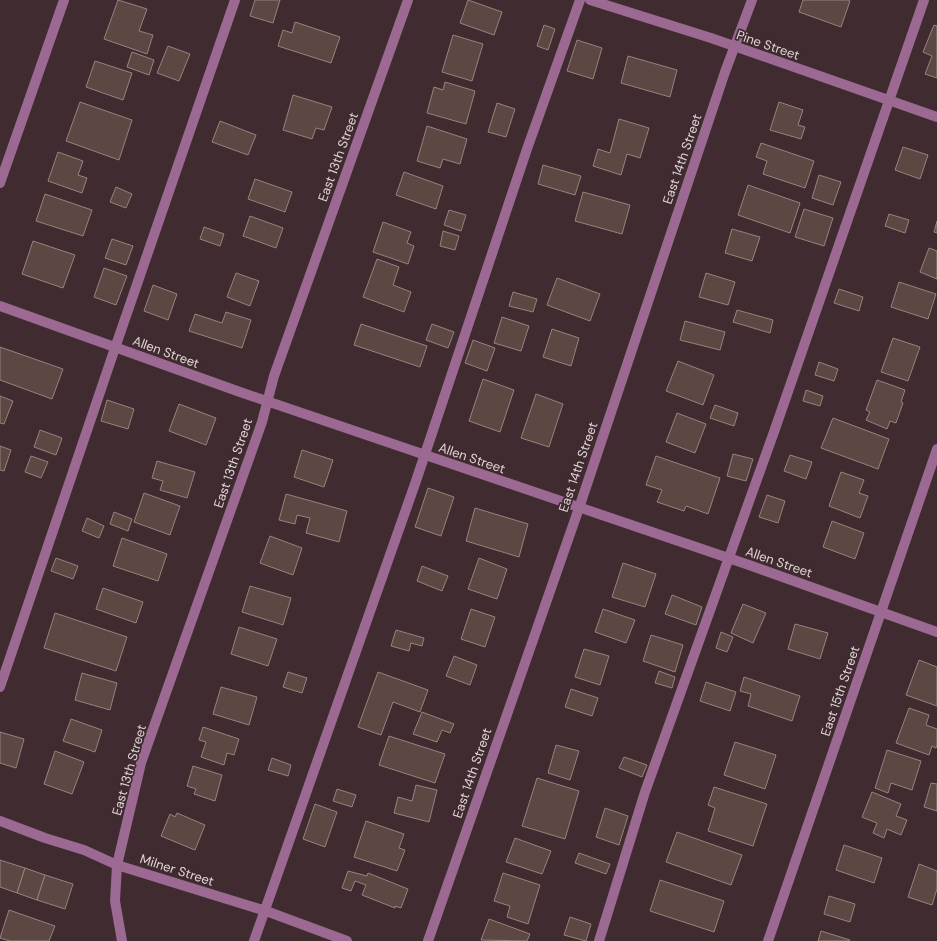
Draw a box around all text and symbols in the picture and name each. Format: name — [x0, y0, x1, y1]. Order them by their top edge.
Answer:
street label: Pine Street — [734, 26, 802, 64]
street label: East 13th Street — [314, 110, 362, 204]
street label: East 14th Street — [659, 112, 705, 206]
street label: Allen Street — [130, 332, 202, 372]
street label: East 13th Street — [210, 416, 256, 510]
street label: East 14th Street — [555, 420, 601, 514]
street label: Allen Street — [436, 439, 508, 477]
street label: Allen Street — [743, 543, 815, 581]
street label: East 15th Street — [817, 644, 863, 738]
street label: East 13th Street — [108, 723, 150, 817]
street label: East 14th Street — [449, 726, 495, 820]
street label: Milner Street — [138, 850, 216, 890]

